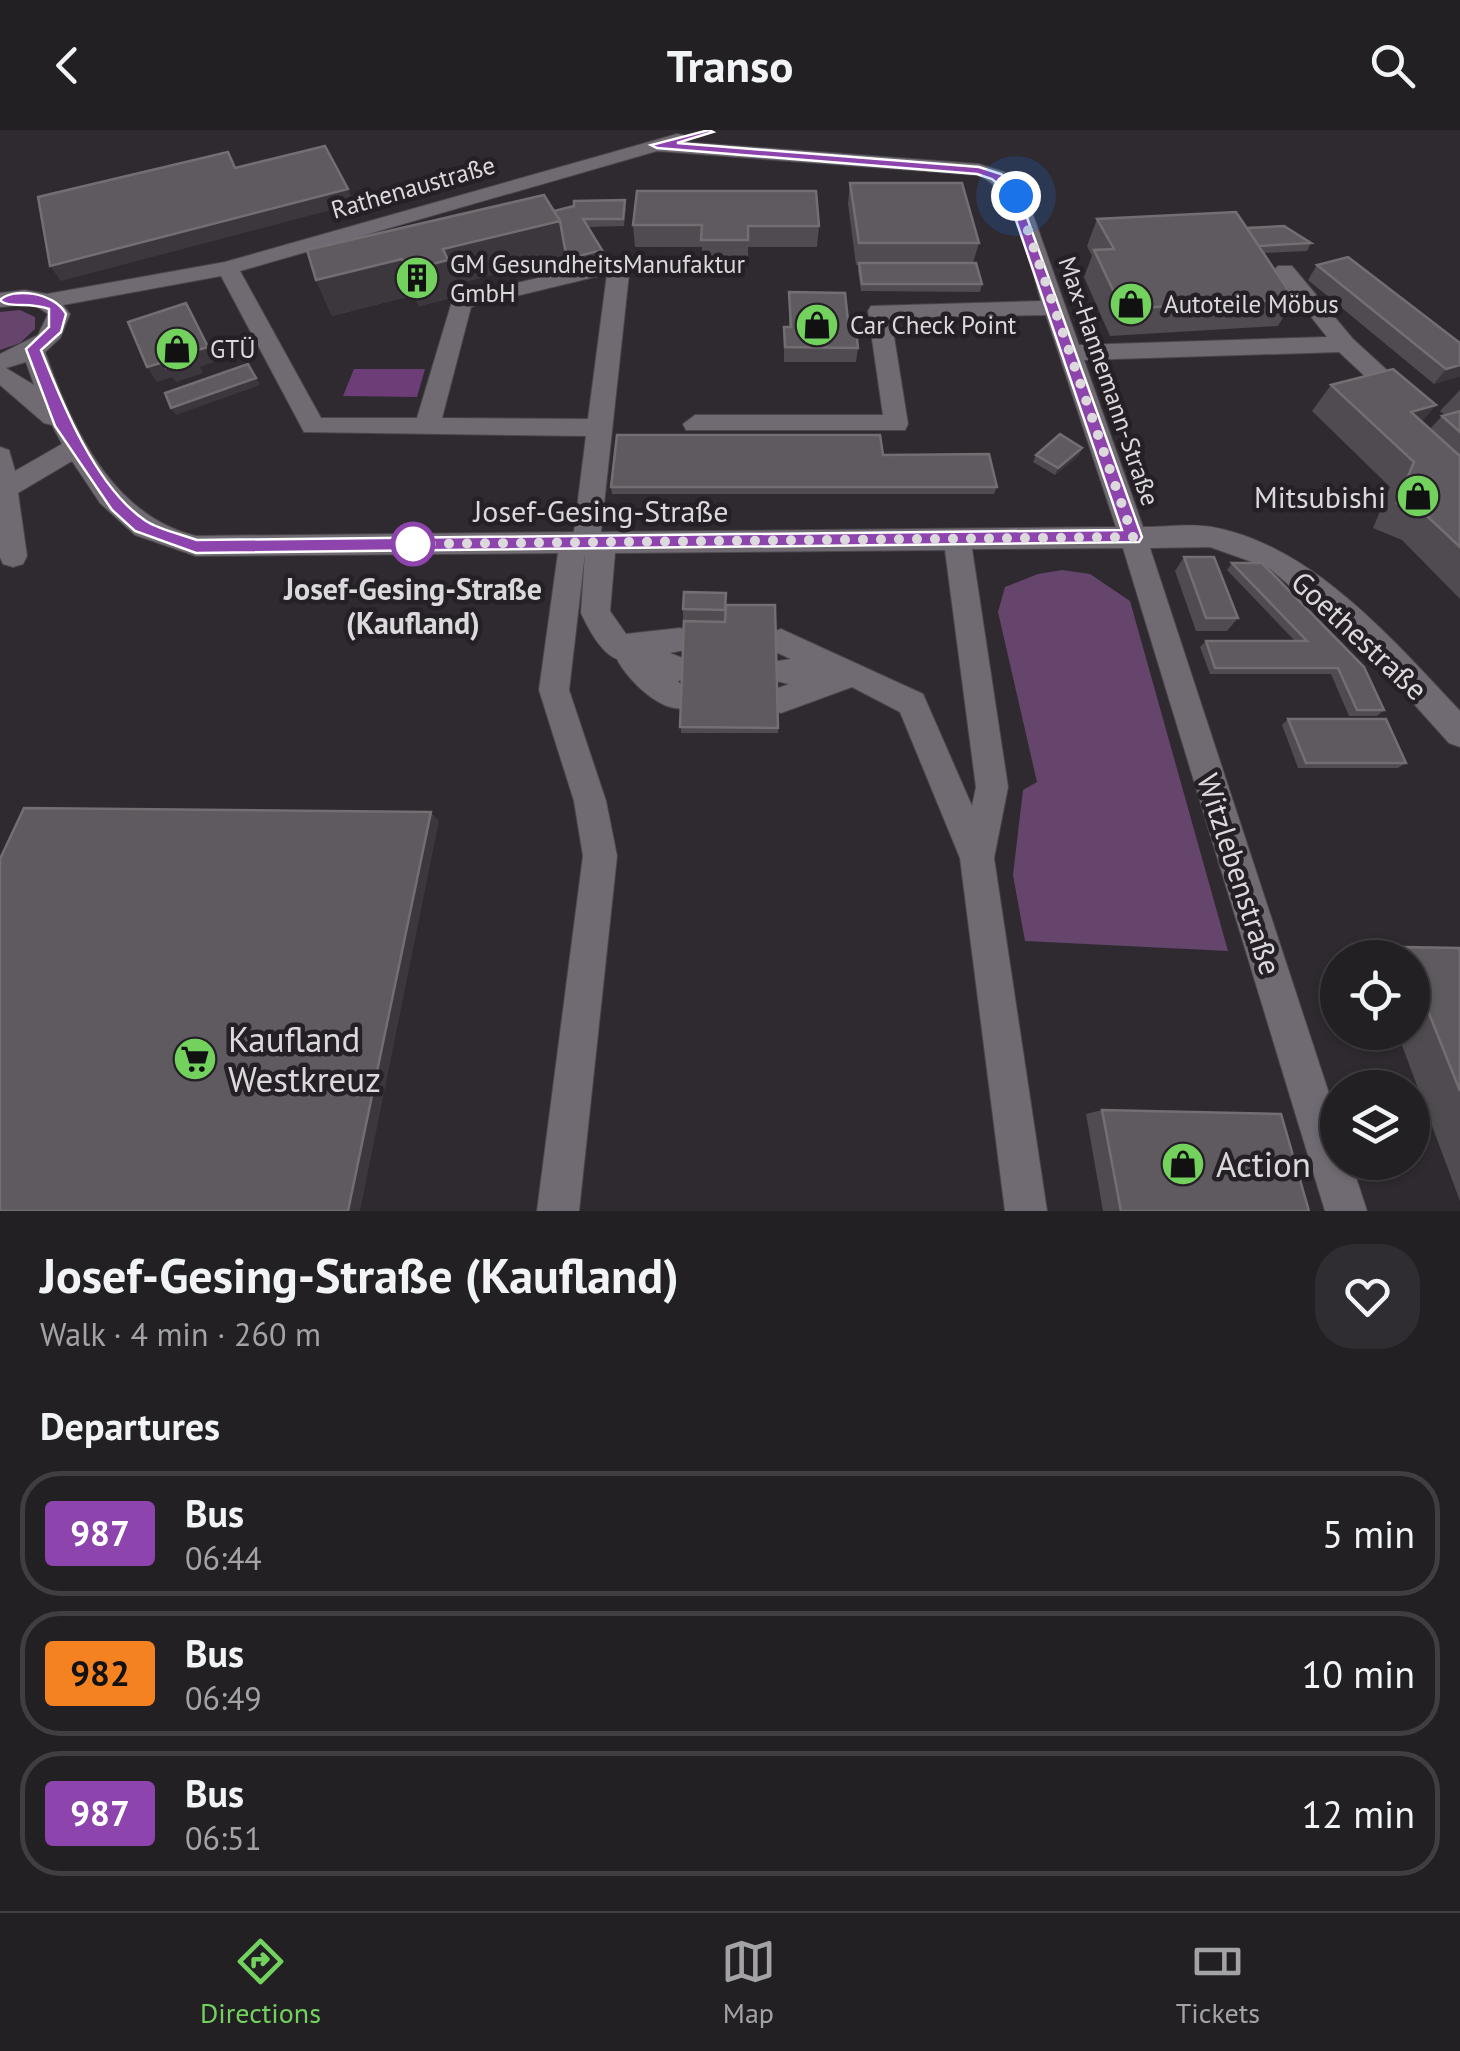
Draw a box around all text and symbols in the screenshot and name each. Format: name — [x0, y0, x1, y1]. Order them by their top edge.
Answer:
text: Transo — [667, 36, 793, 94]
icon: back — [40, 38, 95, 93]
icon: search — [1365, 38, 1420, 93]
street label: Rathenaustraße — [327, 148, 499, 226]
your location — [991, 171, 1041, 221]
place label: GM GesundheitsManufaktur GmbH — [450, 248, 746, 309]
street label: Max-Hannemann-Straße — [1051, 252, 1167, 510]
building icon: GM GesundheitsManufaktur GmbH — [394, 255, 440, 301]
shop icon: Autoteile Möbus — [1108, 281, 1154, 327]
place label: Autoteile Möbus — [1164, 288, 1339, 320]
shop icon: Car Check Point — [794, 302, 840, 348]
place label: Car Check Point — [850, 309, 1017, 341]
shop icon: GTÜ — [154, 326, 200, 372]
place label: GTÜ — [210, 333, 255, 365]
shop icon: Mitsubishi — [1395, 473, 1441, 519]
place label: Mitsubishi — [1254, 477, 1386, 516]
street label: Josef-Gesing-Straße — [472, 491, 728, 530]
marker: Josef-Gesing-Straße (Kaufland) — [392, 523, 434, 565]
street label: Goethestraße — [1284, 562, 1436, 708]
place label: Josef-Gesing-Straße (Kaufland) — [283, 569, 542, 642]
street label: Witzlebenstraße — [1189, 768, 1291, 980]
map controls — [1320, 940, 1430, 1180]
button: locate — [1320, 940, 1430, 1050]
place label: Kaufland Westkreuz — [228, 1016, 381, 1102]
supermarket icon: Kaufland Westkreuz — [172, 1036, 218, 1082]
button: layers — [1320, 1070, 1430, 1180]
shop icon: Action — [1160, 1141, 1206, 1187]
place label: Action — [1216, 1141, 1311, 1187]
text: Josef-Gesing-Straße (Kaufland) — [40, 1244, 679, 1306]
button: heart — [1315, 1244, 1420, 1349]
text: Walk · 4 min · 260 m — [40, 1313, 321, 1355]
text: Departures — [40, 1401, 220, 1450]
text: Bus — [185, 1488, 244, 1537]
text: 5 min — [1322, 1509, 1415, 1558]
text: 987 — [70, 1510, 130, 1556]
text: 06:44 — [185, 1537, 262, 1579]
text: Bus — [185, 1628, 244, 1677]
text: 10 min — [1302, 1649, 1415, 1698]
text: 982 — [70, 1650, 130, 1696]
text: 06:49 — [185, 1677, 262, 1719]
text: Bus — [185, 1768, 244, 1817]
text: 12 min — [1302, 1789, 1415, 1838]
text: 987 — [70, 1790, 130, 1836]
text: 06:51 — [185, 1817, 262, 1859]
tab: Directions — [200, 1934, 321, 2031]
tab: Map — [721, 1934, 776, 2031]
tab: Tickets — [1176, 1934, 1260, 2031]

